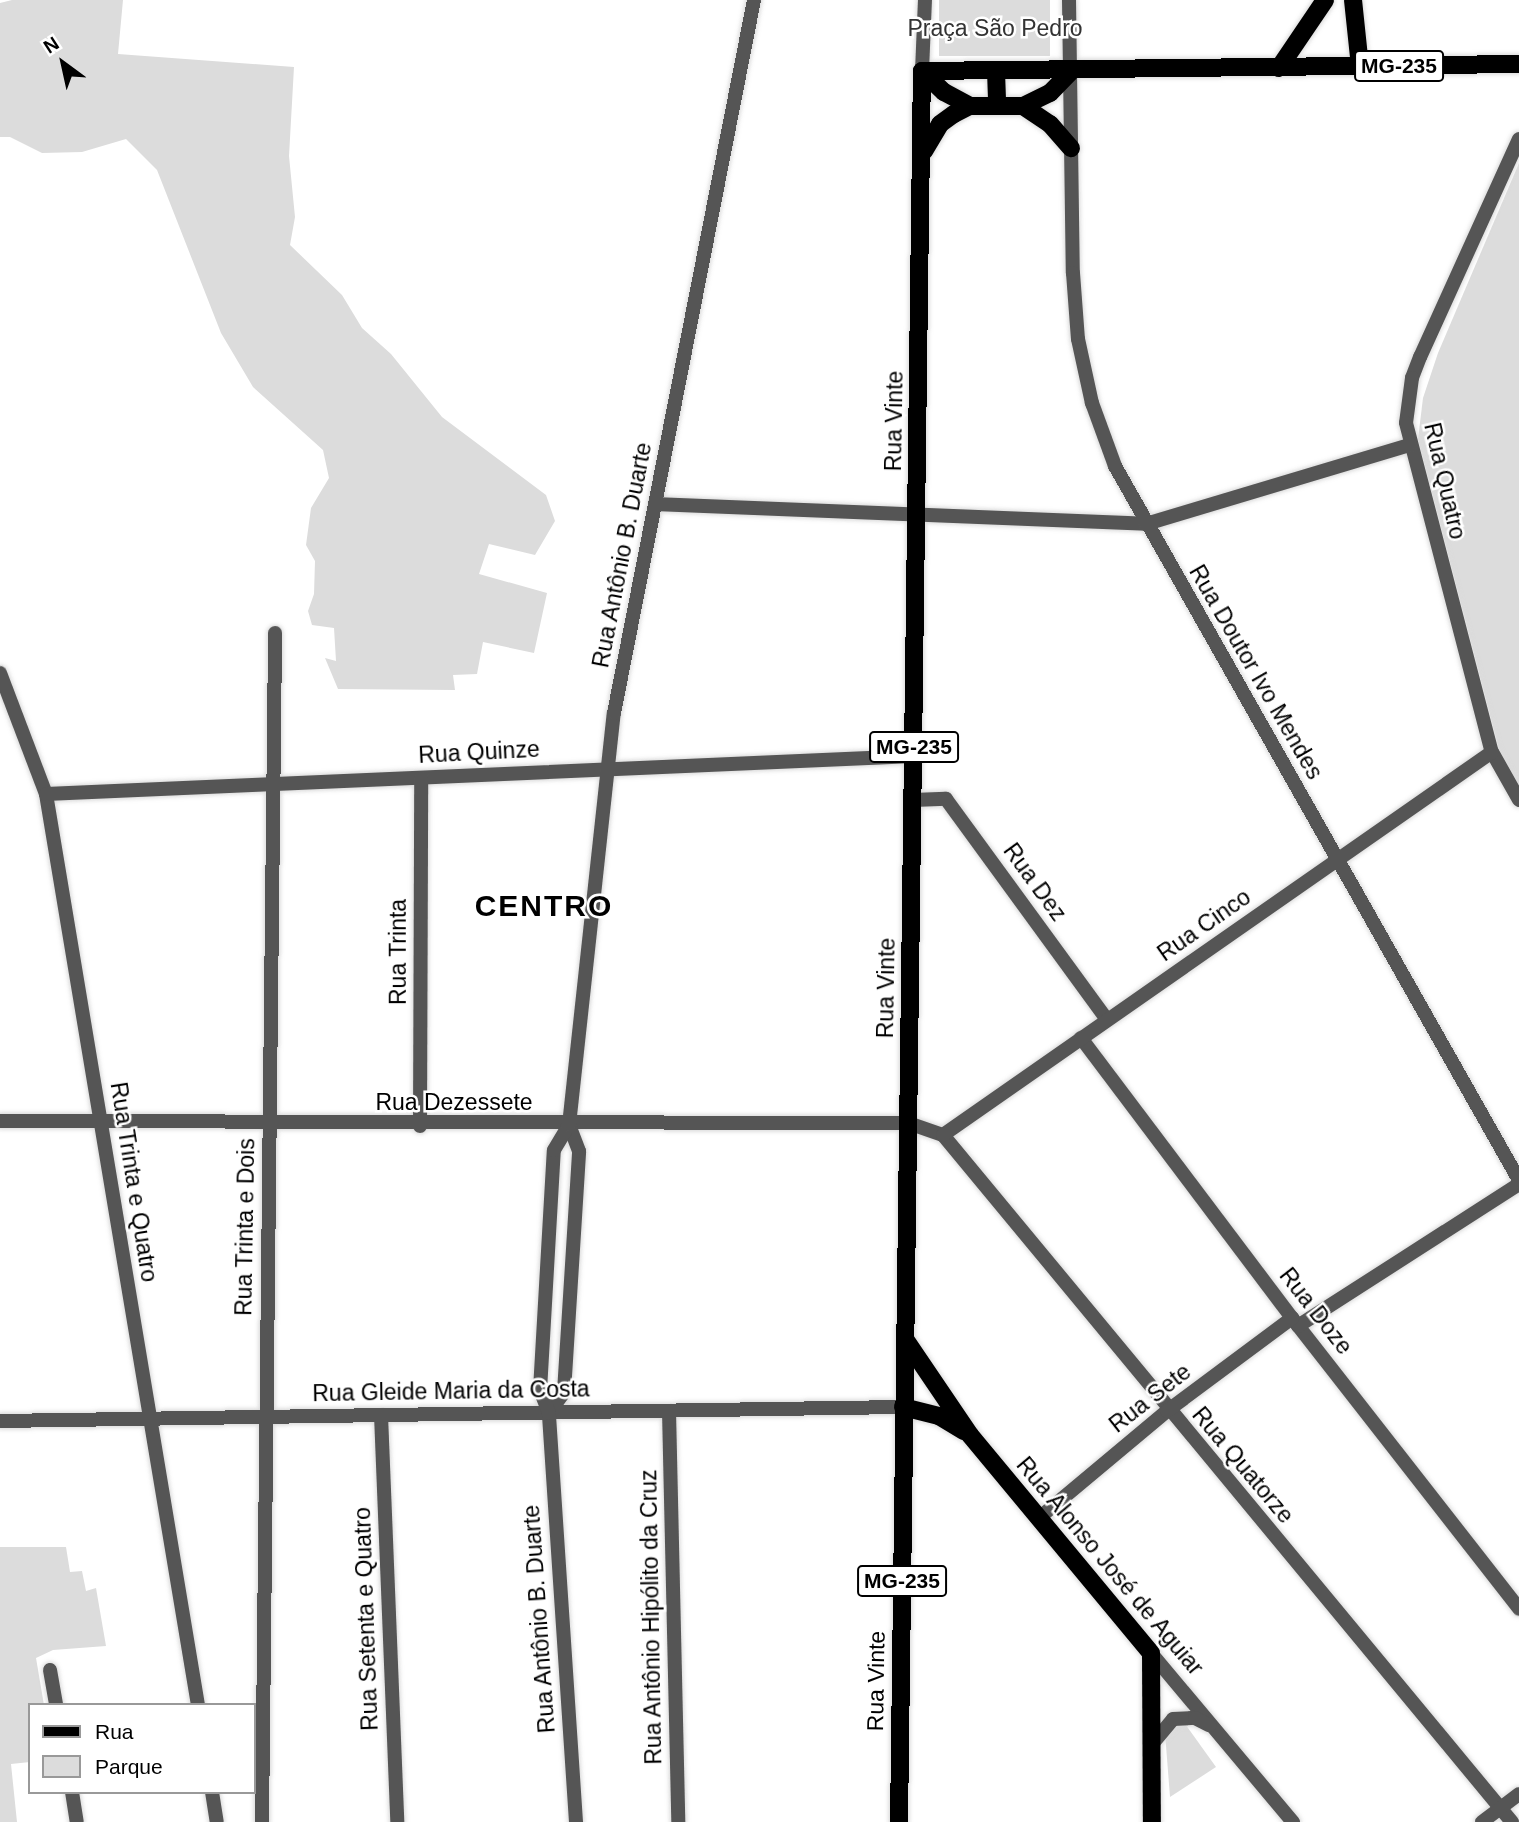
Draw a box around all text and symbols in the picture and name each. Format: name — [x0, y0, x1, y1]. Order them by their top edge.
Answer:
park label: Praça São Pedro — [907, 14, 1083, 42]
north arrow — [28, 28, 98, 98]
text: N — [40, 32, 63, 58]
road number: MG-235 — [1354, 48, 1444, 84]
street label: Rua Vinte — [879, 370, 909, 472]
street label: Rua Quatro — [1418, 420, 1472, 542]
street label: Rua Antônio B. Duarte — [586, 439, 658, 671]
street label: Rua Doutor Ivo Mendes — [1183, 560, 1329, 784]
road number: MG-235 — [869, 730, 960, 764]
street label: Rua Quinze — [418, 735, 540, 769]
street label: Rua Dez — [998, 838, 1072, 926]
street label: Rua Cinco — [1152, 883, 1256, 967]
district label: CENTRO — [475, 888, 613, 924]
street label: Rua Trinta — [384, 899, 412, 1005]
street label: Rua Vinte — [871, 937, 901, 1039]
street label: Rua Trinta e Quatro — [105, 1080, 163, 1284]
street label: Rua Dezessete — [375, 1088, 533, 1116]
street label: Rua Trinta e Dois — [230, 1138, 260, 1316]
street label: Rua Doze — [1274, 1262, 1358, 1360]
street label: Rua Sete — [1104, 1358, 1196, 1438]
street label: Rua Gleide Maria da Costa — [312, 1375, 590, 1407]
street label: Rua Quatorze — [1186, 1401, 1300, 1529]
street label: Rua Alonso José de Aguiar — [1010, 1450, 1210, 1682]
street label: Rua Antônio Hipólito da Cruz — [635, 1468, 667, 1766]
street label: Rua Antônio B. Duarte — [517, 1503, 561, 1735]
street label: Rua Setenta e Quatro — [348, 1507, 384, 1731]
road number: MG-235 — [856, 1564, 948, 1598]
street label: Rua Vinte — [861, 1630, 891, 1732]
legend — [28, 1703, 256, 1794]
text: Rua — [95, 1720, 134, 1743]
text: Parque — [95, 1755, 163, 1778]

